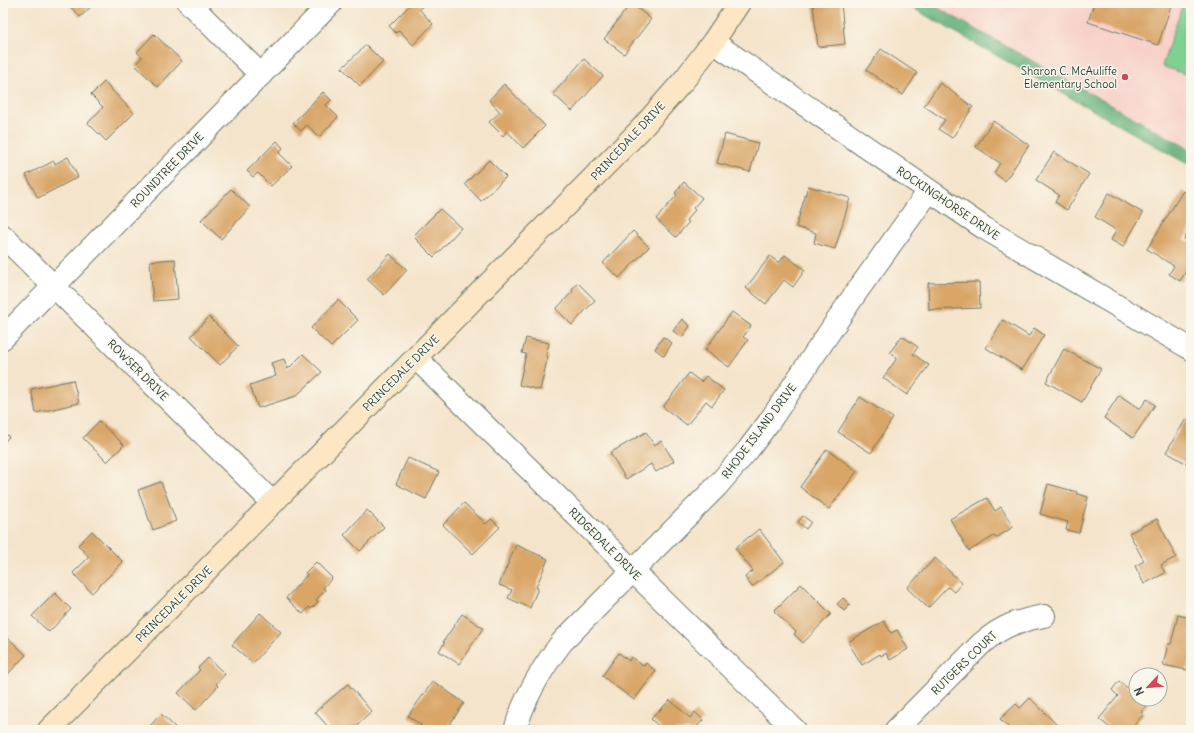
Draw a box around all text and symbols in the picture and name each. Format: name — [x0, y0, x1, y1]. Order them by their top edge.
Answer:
place label: Sharon C. McAuliffe Elementary School — [1021, 64, 1117, 91]
marker: Sharon C. McAuliffe Elementary School — [1120, 72, 1130, 82]
street label: PRINCEDALE DRIVE — [588, 99, 668, 183]
street label: ROUNDTREE DRIVE — [128, 129, 206, 211]
street label: ROCKINGHORSE DRIVE — [894, 163, 1002, 243]
street label: PRINCEDALE DRIVE — [360, 332, 442, 414]
street label: ROWSER DRIVE — [105, 337, 171, 403]
street label: RHODE ISLAND DRIVE — [719, 381, 799, 481]
street label: RIDGEDALE DRIVE — [566, 505, 644, 583]
street label: PRINCEDALE DRIVE — [133, 563, 215, 645]
street label: RUTGERS COURT — [928, 628, 1000, 698]
north arrow — [1128, 667, 1168, 707]
text: N — [1131, 685, 1147, 698]

